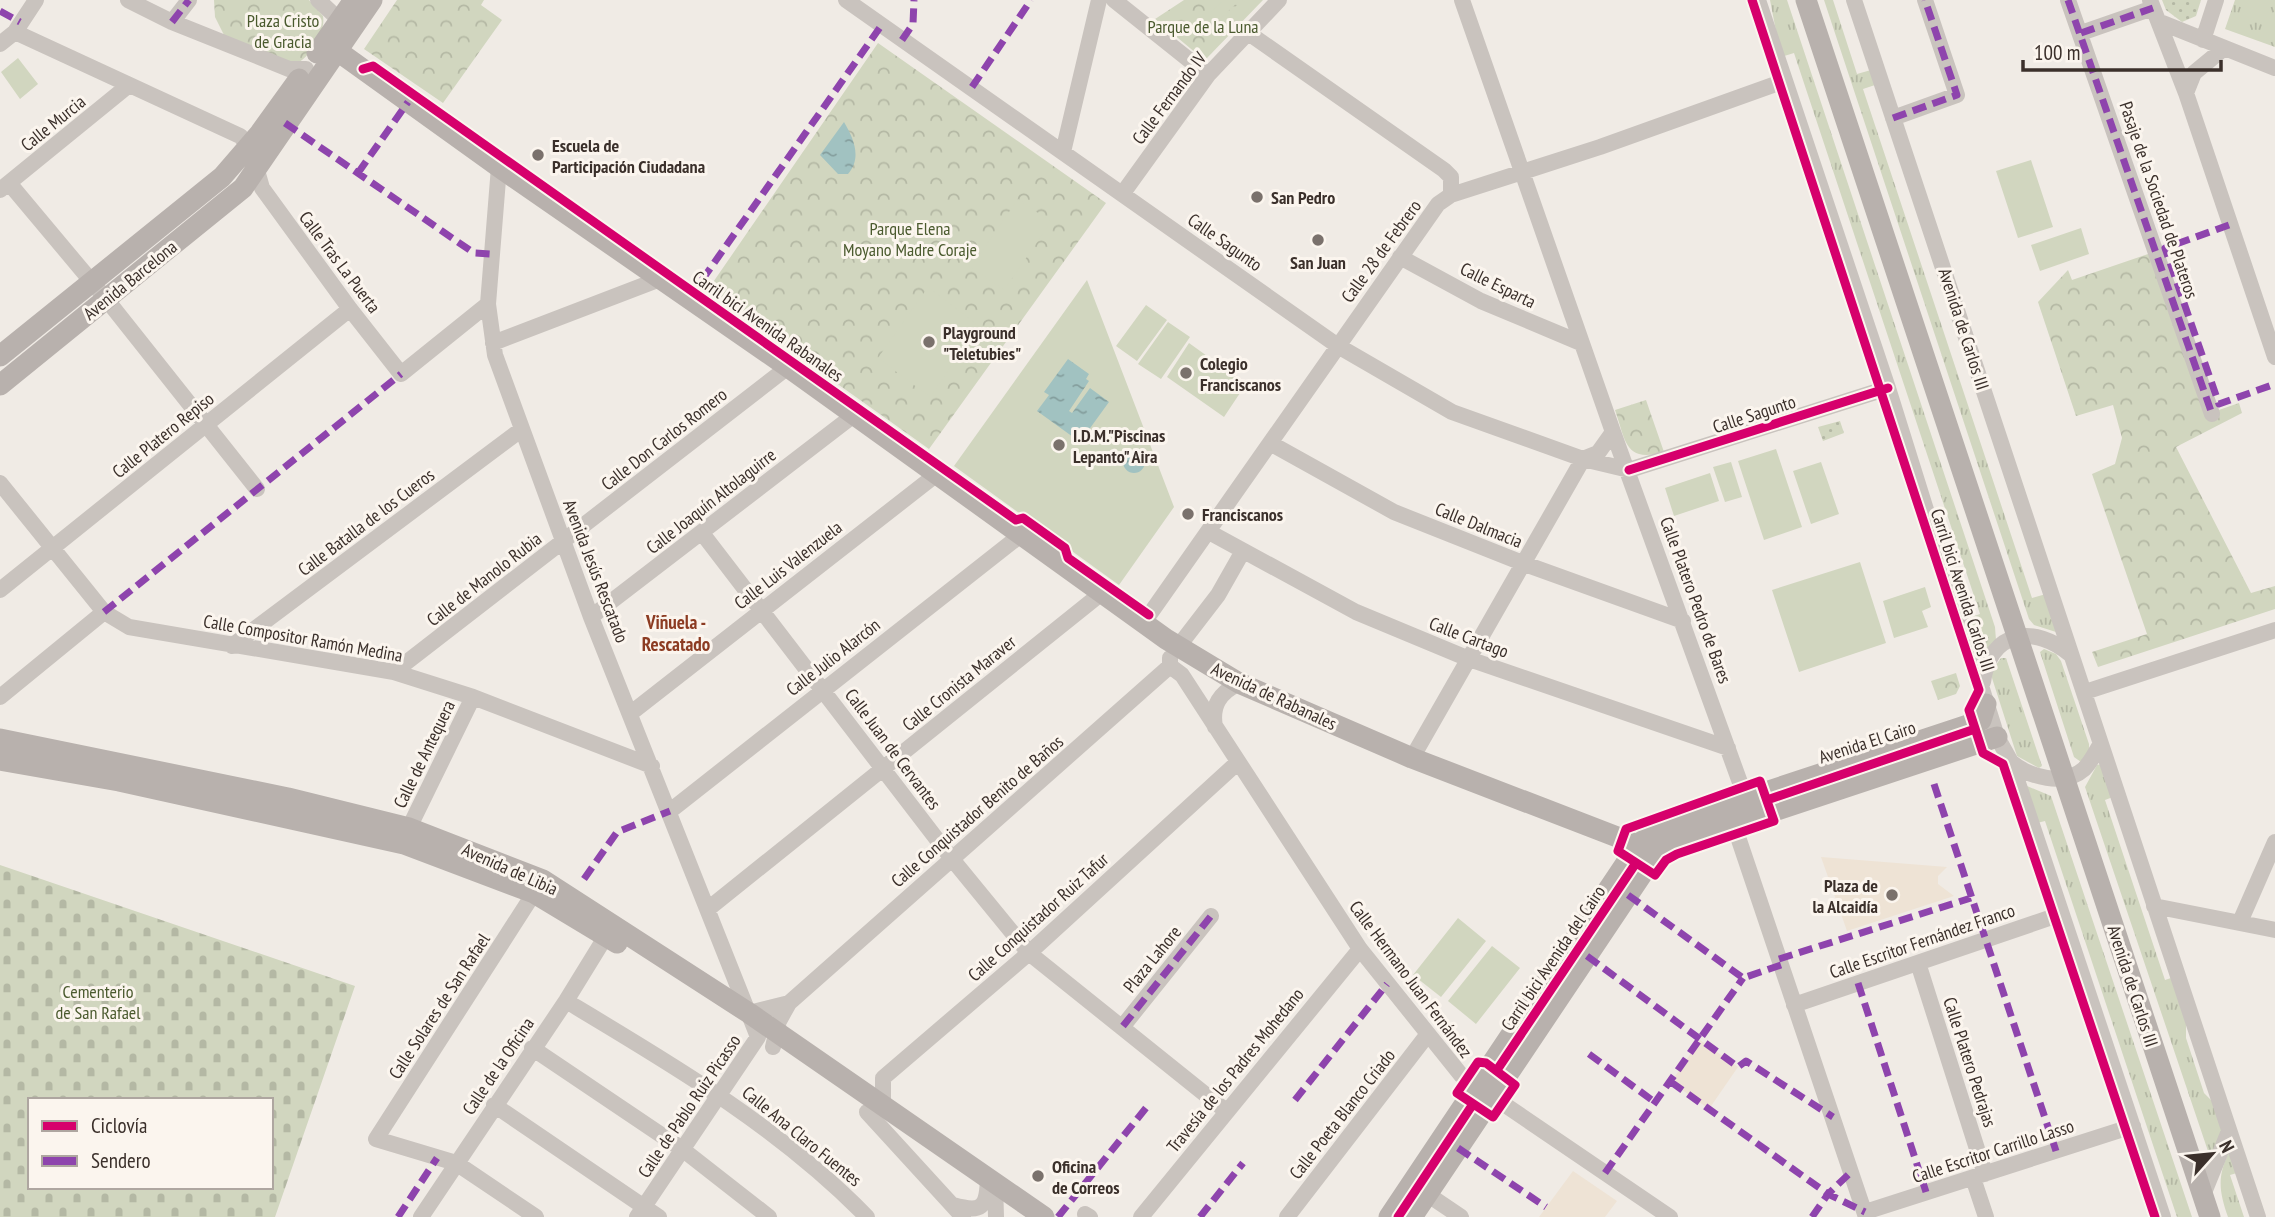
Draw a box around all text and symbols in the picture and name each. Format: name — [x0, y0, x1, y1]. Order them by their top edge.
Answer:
park label: Plaza Cristo de Gracia — [247, 9, 319, 53]
park label: Parque de la Luna — [1148, 15, 1259, 38]
scale bar — [2023, 28, 2221, 72]
text: 100 m — [2034, 39, 2080, 66]
street label: Calle Fernando IV — [1127, 47, 1212, 149]
street label: Calle Murcia — [16, 90, 90, 156]
street label: Pasaje de la Sociedad de Plateros — [2114, 98, 2204, 302]
place label: Escuela de Participación Ciudadana — [552, 134, 705, 178]
marker: Escuela de Participación Ciudadana — [530, 147, 546, 163]
place label: San Pedro — [1271, 186, 1335, 209]
marker: San Pedro — [1249, 189, 1265, 205]
street label: Calle 28 de Febrero — [1336, 195, 1426, 307]
street label: Calle Tras La Puerta — [294, 207, 386, 317]
street label: Calle Sagunto — [1183, 208, 1267, 276]
park label: Parque Elena Moyano Madre Coraje — [843, 217, 977, 261]
marker: San Juan — [1310, 232, 1326, 248]
street label: Avenida Barcelona — [78, 235, 182, 325]
place label: San Juan — [1290, 251, 1346, 274]
street label: Calle Esparta — [1456, 257, 1540, 313]
street label: Carril bici Avenida Rabanales — [688, 265, 848, 387]
street label: Avenida de Carlos III — [1933, 265, 1995, 393]
place label: Playground "Teletubies" — [943, 321, 1021, 365]
marker: Playground "Teletubies" — [921, 334, 937, 350]
place label: Colegio Franciscanos — [1200, 352, 1281, 396]
marker: Colegio Franciscanos — [1178, 365, 1194, 381]
street label: Calle Don Carlos Romero — [596, 383, 732, 495]
street label: Calle Platero Repiso — [108, 387, 219, 483]
street label: Calle Sagunto — [1710, 390, 1799, 438]
place label: I.D.M."Piscinas Lepanto" Aira — [1073, 424, 1165, 468]
marker: I.D.M."Piscinas Lepanto" Aira — [1051, 437, 1067, 453]
street label: Calle Joaquín Altolaguirre — [642, 443, 780, 559]
street label: Calle Batalla de los Cueros — [293, 463, 439, 581]
street label: Avenida Jesús Rescatado — [558, 496, 634, 646]
street label: Calle Dalmacia — [1432, 497, 1526, 553]
place label: Franciscanos — [1202, 503, 1283, 526]
marker: Franciscanos — [1180, 506, 1196, 522]
street label: Carril bici Avenida Carlos III — [1926, 506, 2000, 674]
street label: Calle Platero Pedro de Bares — [1655, 514, 1737, 686]
street label: Calle Luis Valenzuela — [729, 516, 847, 614]
street label: Calle de Manolo Rubia — [422, 527, 546, 631]
street label: Calle Compositor Ramón Medina — [202, 609, 404, 667]
district label: Viñuela - Rescatado — [642, 610, 710, 656]
street label: Calle Cartago — [1426, 611, 1512, 663]
street label: Calle Julio Alarcón — [781, 613, 885, 701]
street label: Calle Cronista Maraver — [898, 630, 1021, 736]
street label: Avenida de Rabanales — [1208, 657, 1340, 735]
street label: Calle Juan de Cervantes — [840, 684, 946, 814]
street label: Calle de Antequera — [388, 696, 460, 812]
street label: Avenida El Cairo — [1816, 715, 1919, 768]
street label: Calle Conquistador Benito de Baños — [886, 730, 1068, 892]
street label: Avenida de Libia — [459, 838, 561, 900]
street label: Calle Conquistador Ruiz Tafur — [963, 848, 1113, 986]
place label: Plaza de la Alcaidía — [1812, 874, 1878, 918]
street label: Carril bici Avenida del Cairo — [1496, 881, 1610, 1035]
marker: Plaza de la Alcaidía — [1884, 887, 1900, 903]
street label: Calle Hermano Juan Fernández — [1344, 896, 1478, 1062]
street label: Calle Escritor Fernández Franco — [1826, 898, 2018, 984]
street label: Plaza Lahore — [1118, 921, 1186, 997]
street label: Avenida de Carlos III — [2102, 922, 2164, 1050]
street label: Calle Solares de San Rafael — [383, 928, 495, 1083]
park label: Cementerio de San Rafael — [56, 980, 141, 1024]
street label: Travesía de los Padres Mohedano — [1162, 983, 1309, 1157]
street label: Calle Platero Pedrajas — [1938, 994, 2002, 1130]
street label: Calle de la Oficina — [457, 1013, 539, 1119]
street label: Calle de Pablo Ruiz Picasso — [632, 1030, 746, 1182]
street label: Calle Poeta Blanco Criado — [1284, 1044, 1400, 1184]
street label: Calle Ana Claro Fuentes — [738, 1081, 866, 1191]
legend — [28, 1098, 273, 1189]
text: Ciclovía — [91, 1112, 148, 1139]
street label: Calle Escritor Carrillo Lasso — [1909, 1114, 2077, 1188]
north arrow — [2177, 1119, 2247, 1189]
text: N — [2214, 1136, 2240, 1156]
text: Sendero — [91, 1147, 150, 1174]
place label: Oficina de Correos — [1052, 1155, 1119, 1199]
marker: Oficina de Correos — [1030, 1168, 1046, 1184]

